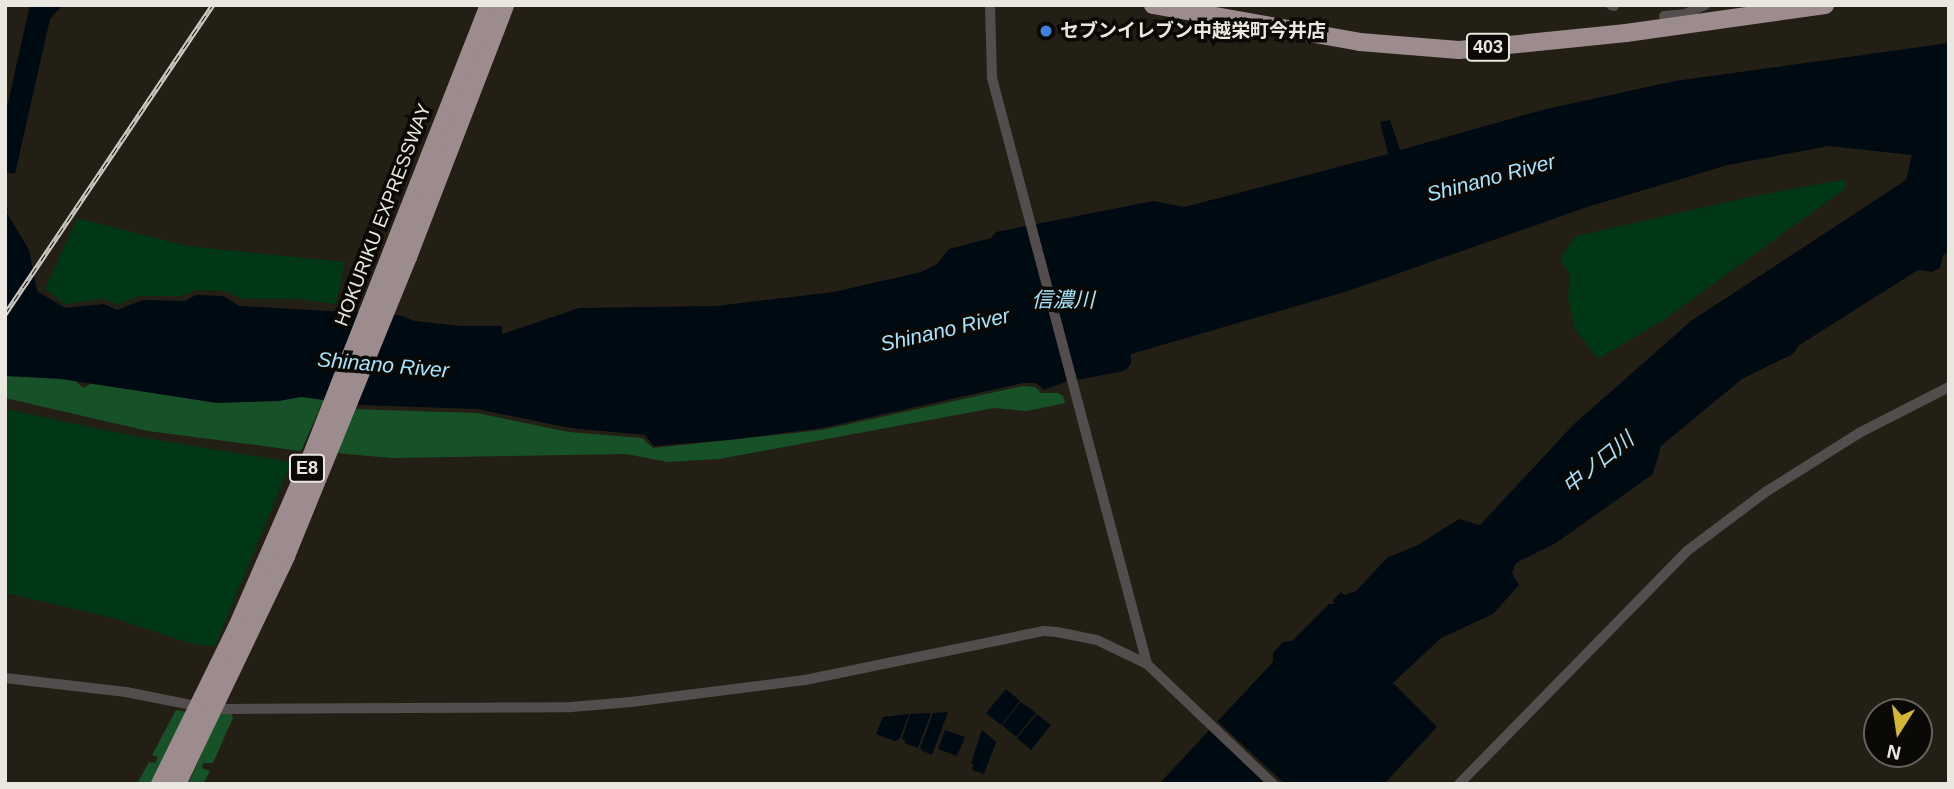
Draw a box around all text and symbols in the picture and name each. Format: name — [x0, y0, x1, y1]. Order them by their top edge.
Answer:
place label: セブンイレブン中越栄町今井店 — [1060, 20, 1326, 42]
marker: セブンイレブン中越栄町今井店 — [1038, 23, 1054, 39]
road number: 403 — [1465, 32, 1511, 62]
street label: HOKURIKU EXPRESSWAY — [330, 101, 436, 329]
water label: Shinano River — [1424, 149, 1558, 207]
water label: 信濃川 — [1032, 287, 1094, 313]
water label: Shinano River — [878, 303, 1012, 357]
water label: Shinano River — [316, 347, 450, 383]
water label: 中ノ口川 — [1557, 427, 1639, 499]
road number: E8 — [288, 454, 326, 482]
north arrow — [1863, 698, 1933, 768]
text: N — [1885, 740, 1903, 764]

